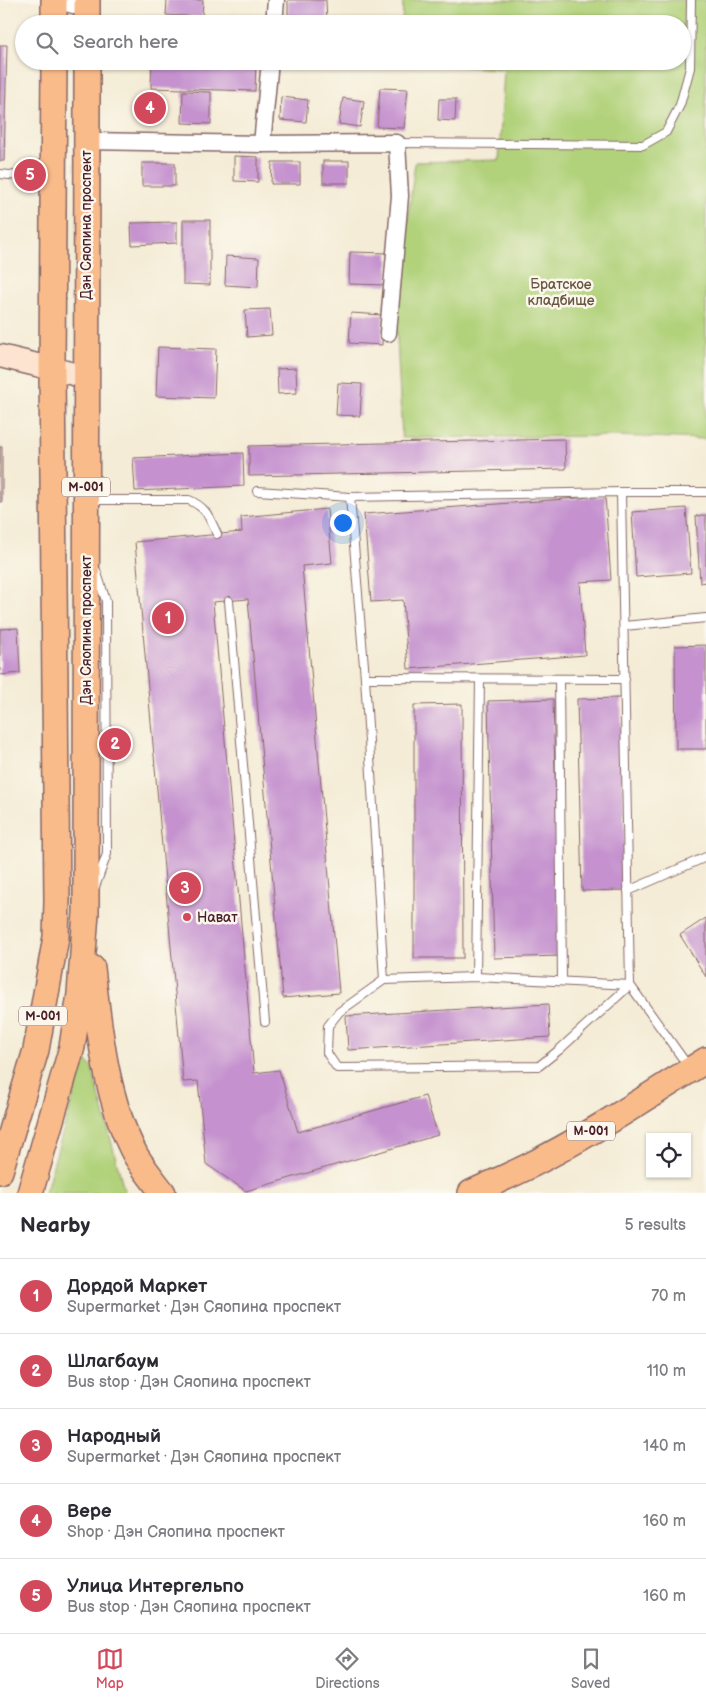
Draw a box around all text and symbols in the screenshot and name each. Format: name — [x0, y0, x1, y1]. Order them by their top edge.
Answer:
search box — [15, 15, 691, 70]
icon: search — [33, 29, 61, 57]
text: Search here — [73, 31, 178, 54]
pin: 4 — [134, 89, 166, 127]
street label: Дэн Сяопина проспект — [78, 150, 95, 300]
pin: 5 — [14, 156, 46, 194]
park label: Братское кладбище — [528, 276, 595, 309]
road number: M-001 — [62, 478, 110, 497]
your location — [330, 510, 356, 536]
street label: Дэн Сяопина проспект — [78, 555, 95, 705]
pin: 1 — [152, 599, 184, 637]
pin: 2 — [99, 725, 131, 763]
pin: 3 — [169, 869, 201, 907]
place label: Нават — [197, 909, 238, 926]
marker: Нават — [181, 911, 193, 923]
road number: M-001 — [19, 1006, 67, 1026]
road number: М-001 — [567, 1122, 615, 1140]
map controls — [646, 1133, 691, 1178]
button: locate — [646, 1133, 691, 1178]
text: Nearby — [20, 1213, 90, 1238]
text: 5 results — [624, 1216, 686, 1235]
text: Дордой Маркет — [67, 1275, 207, 1298]
text: 1 — [33, 1287, 39, 1306]
text: 70 m — [651, 1287, 686, 1306]
text: Supermarket · Дэн Сяопина проспект — [67, 1298, 341, 1317]
text: Шлагбаум — [67, 1350, 159, 1373]
text: 2 — [31, 1362, 41, 1381]
text: 110 m — [647, 1362, 686, 1381]
text: Bus stop · Дэн Сяопина проспект — [67, 1373, 311, 1392]
text: Народный — [67, 1425, 161, 1448]
text: 3 — [31, 1437, 41, 1456]
text: 140 m — [643, 1437, 686, 1456]
text: Supermarket · Дэн Сяопина проспект — [67, 1448, 341, 1467]
text: Вере — [67, 1500, 112, 1523]
text: 4 — [31, 1512, 41, 1531]
text: 160 m — [643, 1512, 686, 1531]
text: Shop · Дэн Сяопина проспект — [67, 1523, 285, 1542]
text: Улица Интергельпо — [67, 1575, 244, 1598]
text: 5 — [31, 1587, 41, 1606]
text: 160 m — [643, 1587, 686, 1606]
text: Bus stop · Дэн Сяопина проспект — [67, 1598, 311, 1617]
tab: Map — [96, 1645, 124, 1692]
tab: Directions — [315, 1645, 380, 1692]
tab: Saved — [571, 1645, 610, 1692]

